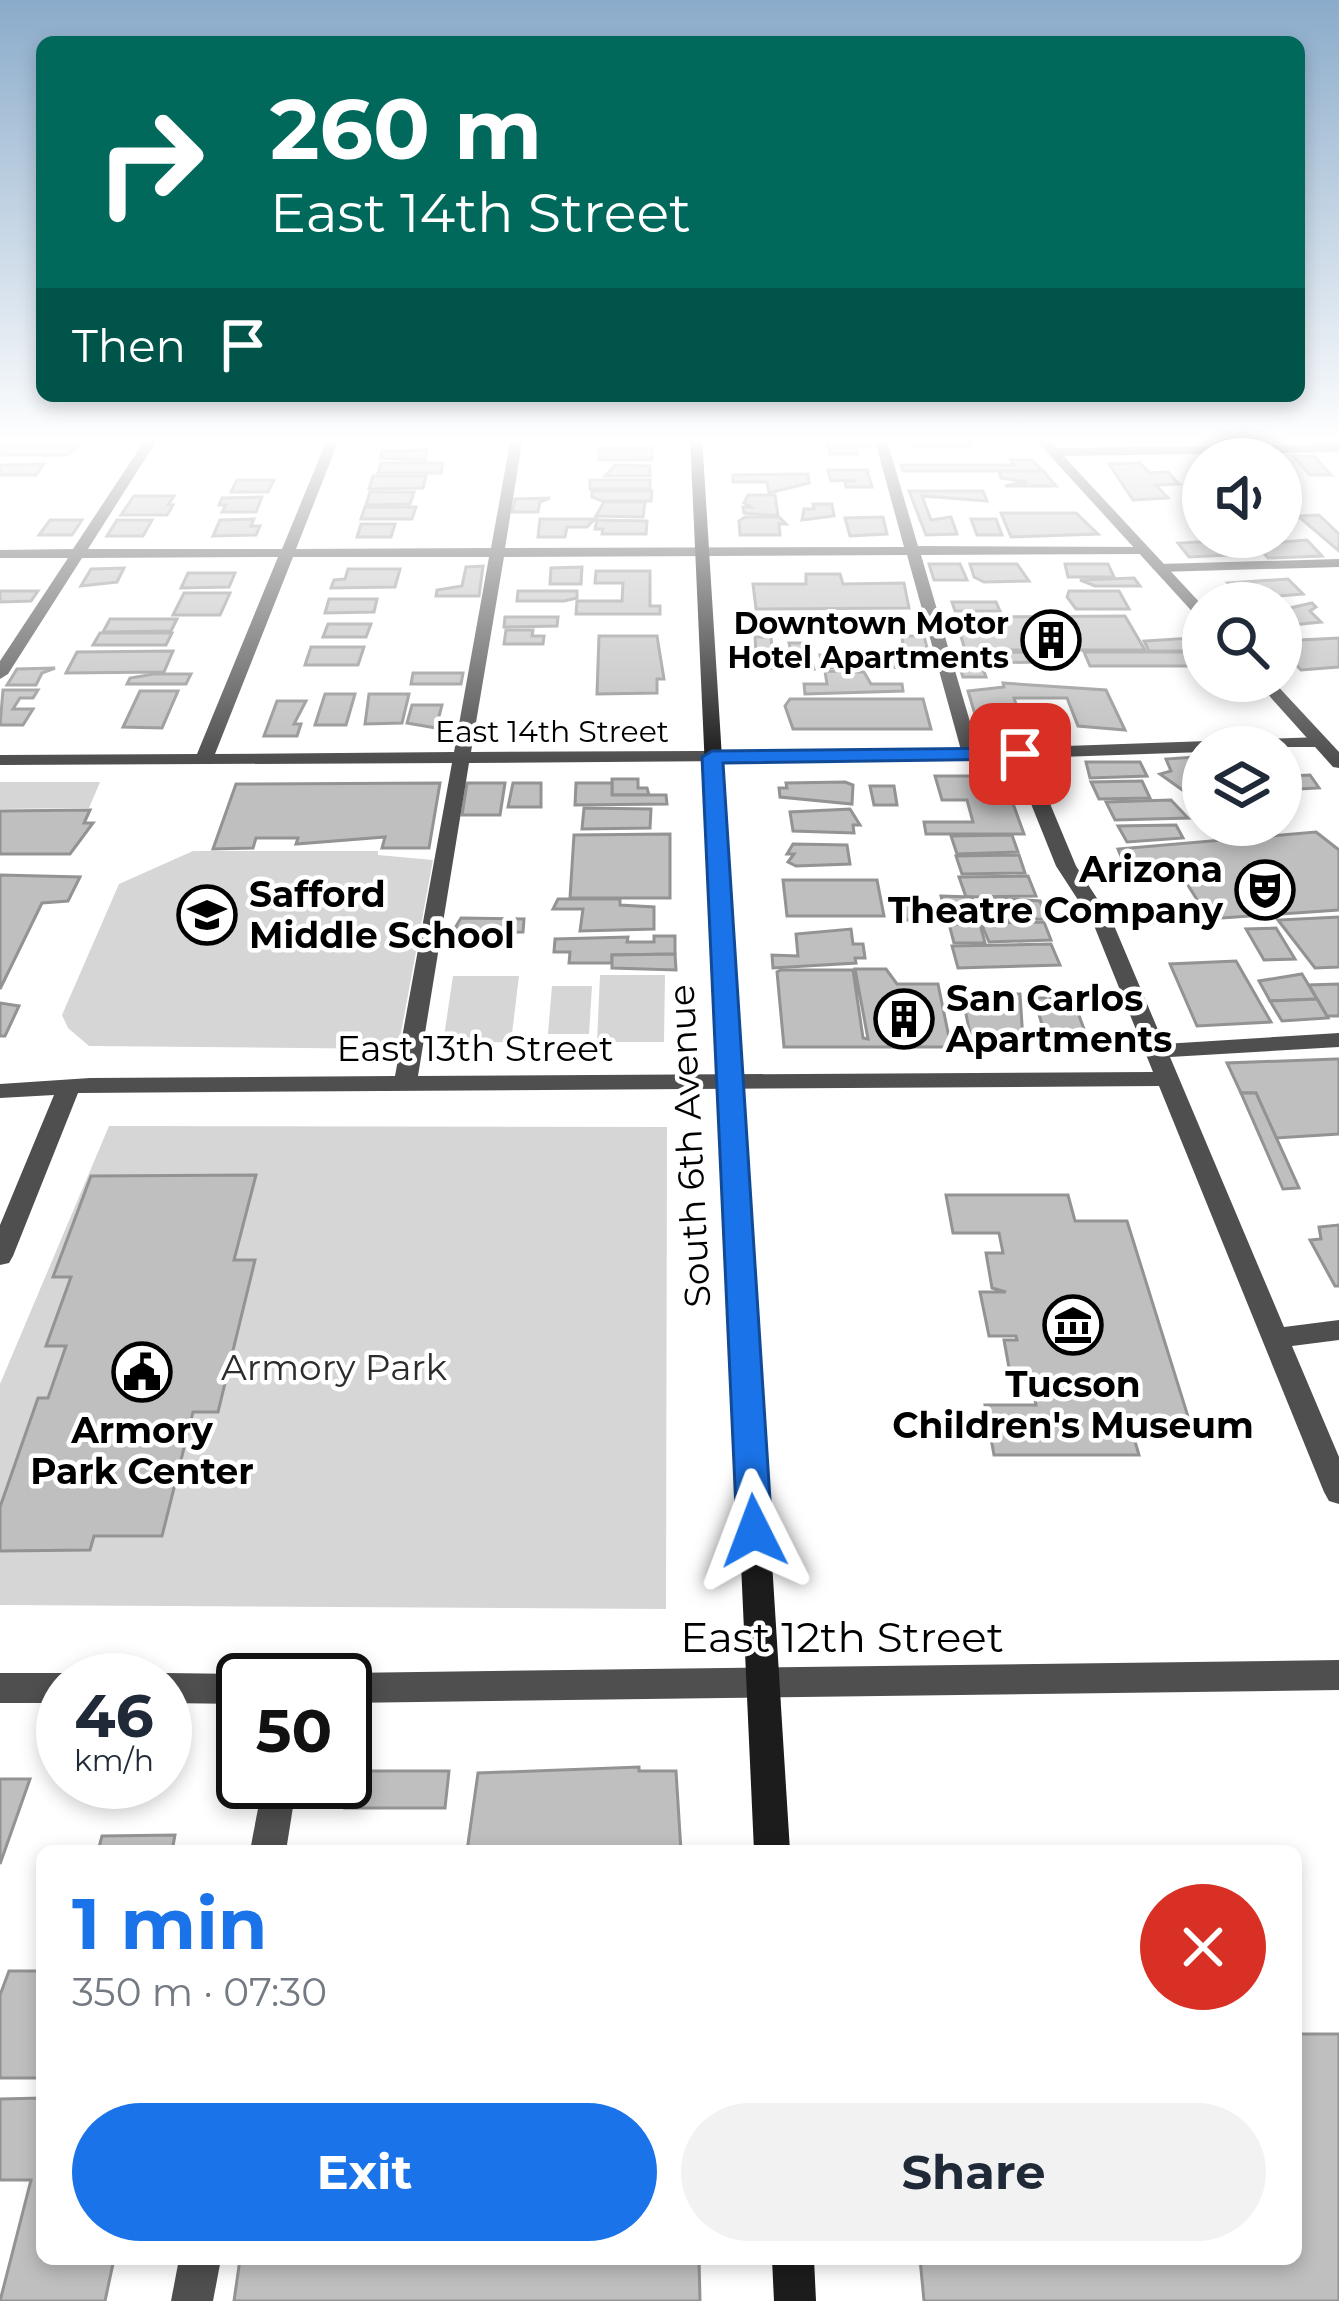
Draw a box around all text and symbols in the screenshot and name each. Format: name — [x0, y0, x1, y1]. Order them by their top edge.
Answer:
text: 260 m — [270, 78, 542, 180]
icon: right — [72, 84, 228, 240]
text: East 14th Street — [270, 180, 691, 246]
icon: arrive — [210, 312, 276, 378]
text: Then — [72, 318, 186, 373]
map controls — [1182, 438, 1302, 846]
button: sound — [1182, 438, 1302, 558]
button: search — [1182, 582, 1302, 702]
place label: Downtown Motor Hotel Apartments — [728, 605, 1009, 676]
building icon: Downtown Motor Hotel Apartments — [1020, 609, 1082, 671]
pin — [969, 703, 1071, 805]
street label: East 14th Street — [435, 713, 669, 750]
icon: arrive — [987, 721, 1053, 787]
button: layers — [1182, 726, 1302, 846]
place label: Arizona Theatre Company — [888, 847, 1223, 932]
theatre icon: Arizona Theatre Company — [1234, 859, 1296, 921]
place label: Safford Middle School — [249, 872, 515, 957]
school or university icon: Safford Middle School — [176, 884, 238, 946]
place label: San Carlos Apartments — [945, 976, 1172, 1061]
street label: South 6th Avenue — [659, 983, 719, 1309]
building icon: San Carlos Apartments — [873, 988, 935, 1050]
street label: East 13th Street — [336, 1026, 614, 1070]
museum icon: Tucson Children's Museum — [1042, 1294, 1104, 1356]
public building icon: Armory Park Center — [111, 1341, 173, 1403]
park label: Armory Park — [221, 1345, 448, 1389]
place label: Tucson Children's Museum — [892, 1362, 1254, 1447]
place label: Armory Park Center — [30, 1408, 254, 1493]
position arrow — [691, 1468, 817, 1594]
street label: East 12th Street — [680, 1611, 1004, 1663]
speed limit sign: 50 — [216, 1653, 372, 1809]
text: 46 — [74, 1679, 154, 1752]
text: km/h — [74, 1742, 154, 1779]
text: 1 min — [72, 1879, 268, 1967]
button: close — [1140, 1884, 1266, 2010]
text: 350 m · 07:30 — [72, 1968, 327, 2016]
button: Exit — [72, 2103, 657, 2241]
button: Share — [681, 2103, 1266, 2241]

